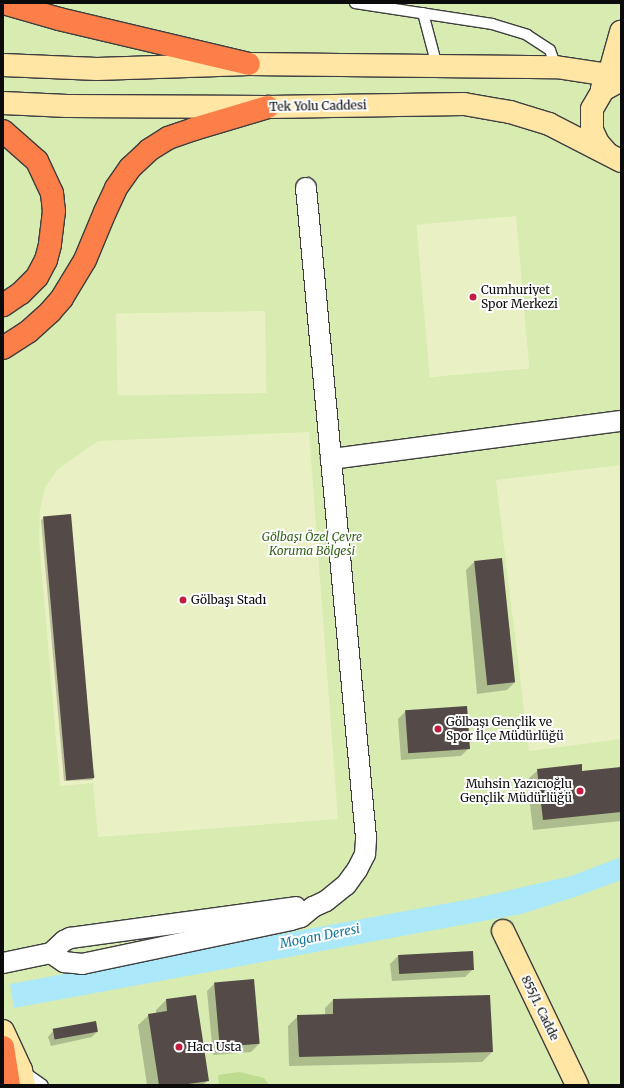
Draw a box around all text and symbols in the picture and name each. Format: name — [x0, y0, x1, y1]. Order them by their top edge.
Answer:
street label: Tek Yolu Caddesi — [269, 98, 367, 114]
place label: Cumhuriyet Spor Merkezi — [481, 283, 558, 311]
marker: Cumhuriyet Spor Merkezi — [468, 292, 478, 302]
park label: Gölbaşı Özel Çevre Koruma Bölgesi — [262, 530, 362, 558]
place label: Gölbaşı Stadı — [191, 593, 266, 607]
marker: Gölbaşı Stadı — [178, 595, 188, 605]
place label: Gölbaşı Gençlik ve Spor İlçe Müdürlüğü — [446, 715, 564, 743]
marker: Gölbaşı Gençlik ve Spor İlçe Müdürlüğü — [433, 724, 443, 734]
place label: Muhsin Yazıcıoğlu Gençlik Müdürlüğü — [460, 777, 572, 805]
marker: Muhsin Yazıcıoğlu Gençlik Müdürlüğü — [575, 786, 585, 796]
water label: Mogan Deresi — [279, 922, 361, 952]
street label: 855/1. Cadde — [518, 973, 562, 1043]
place label: Hacı Usta — [187, 1040, 241, 1054]
marker: Hacı Usta — [174, 1042, 184, 1052]

